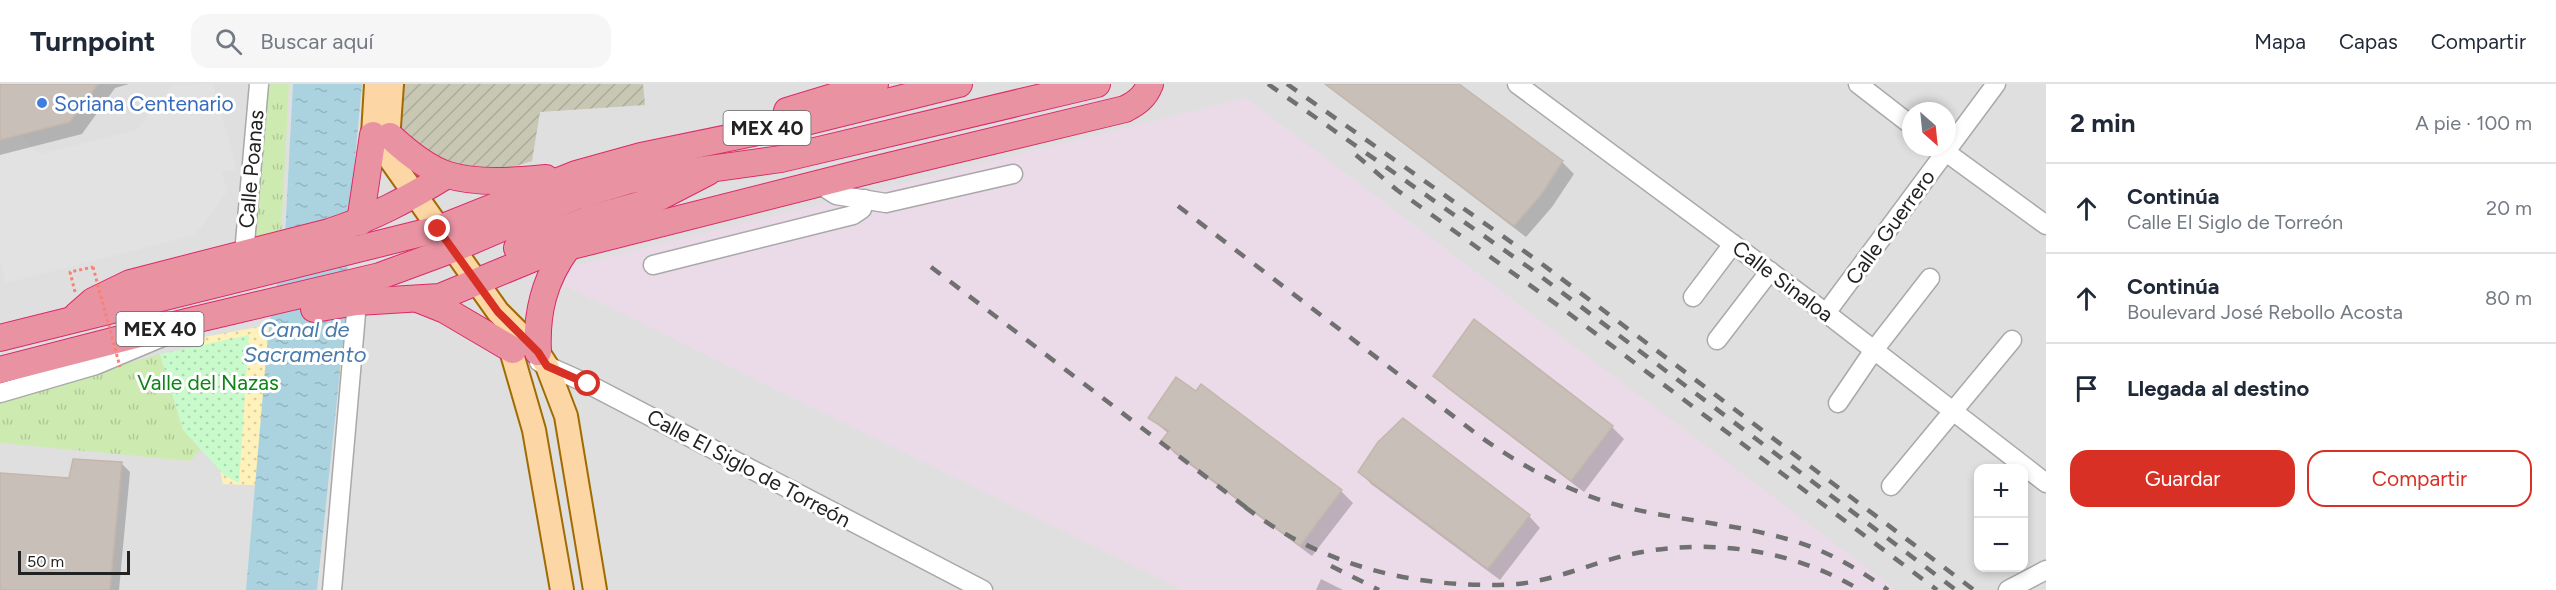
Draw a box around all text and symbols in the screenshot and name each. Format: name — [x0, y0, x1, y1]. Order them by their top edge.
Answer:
search box — [191, 14, 611, 68]
text: Turnpoint — [30, 24, 155, 58]
icon: search — [212, 25, 245, 58]
text: Buscar aquí — [260, 28, 374, 55]
text: Mapa — [2254, 29, 2306, 54]
text: Capas — [2339, 29, 2398, 54]
text: Compartir — [2431, 29, 2526, 54]
place label: Soriana Centenario — [54, 91, 234, 116]
marker: Soriana Centenario — [35, 96, 49, 110]
north arrow — [1902, 102, 1956, 156]
text: 2 min — [2070, 107, 2136, 139]
street label: Calle Poanas — [233, 109, 269, 229]
road number: MEX 40 — [724, 111, 810, 145]
text: A pie · 100 m — [2415, 111, 2532, 135]
street label: Calle Guerrero — [1840, 165, 1940, 289]
text: Continúa — [2127, 183, 2220, 210]
icon: ahead — [2070, 192, 2103, 225]
text: 20 m — [2486, 196, 2532, 220]
text: Calle El Siglo de Torreón — [2127, 210, 2343, 234]
route end — [424, 215, 450, 241]
street label: Calle Sinaloa — [1728, 235, 1838, 327]
text: Continúa — [2127, 273, 2220, 300]
icon: ahead — [2070, 282, 2103, 315]
text: 80 m — [2485, 286, 2532, 310]
text: Boulevard José Rebollo Acosta — [2127, 300, 2403, 324]
road number: MEX 40 — [116, 312, 204, 346]
water label: Canal de Sacramento — [243, 316, 367, 368]
park label: Valle del Nazas — [137, 370, 279, 395]
route start — [574, 370, 600, 396]
icon: arrive — [2070, 372, 2103, 405]
text: Llegada al destino — [2127, 375, 2309, 402]
street label: Calle El Siglo de Torreón — [643, 404, 855, 532]
button: Guardar — [2070, 450, 2295, 507]
button: Compartir — [2307, 450, 2532, 507]
map controls — [1974, 464, 2028, 572]
button: + — [1974, 464, 2028, 518]
button: − — [1974, 518, 2028, 572]
scale bar — [18, 548, 130, 576]
text: 50 m — [27, 552, 64, 571]

